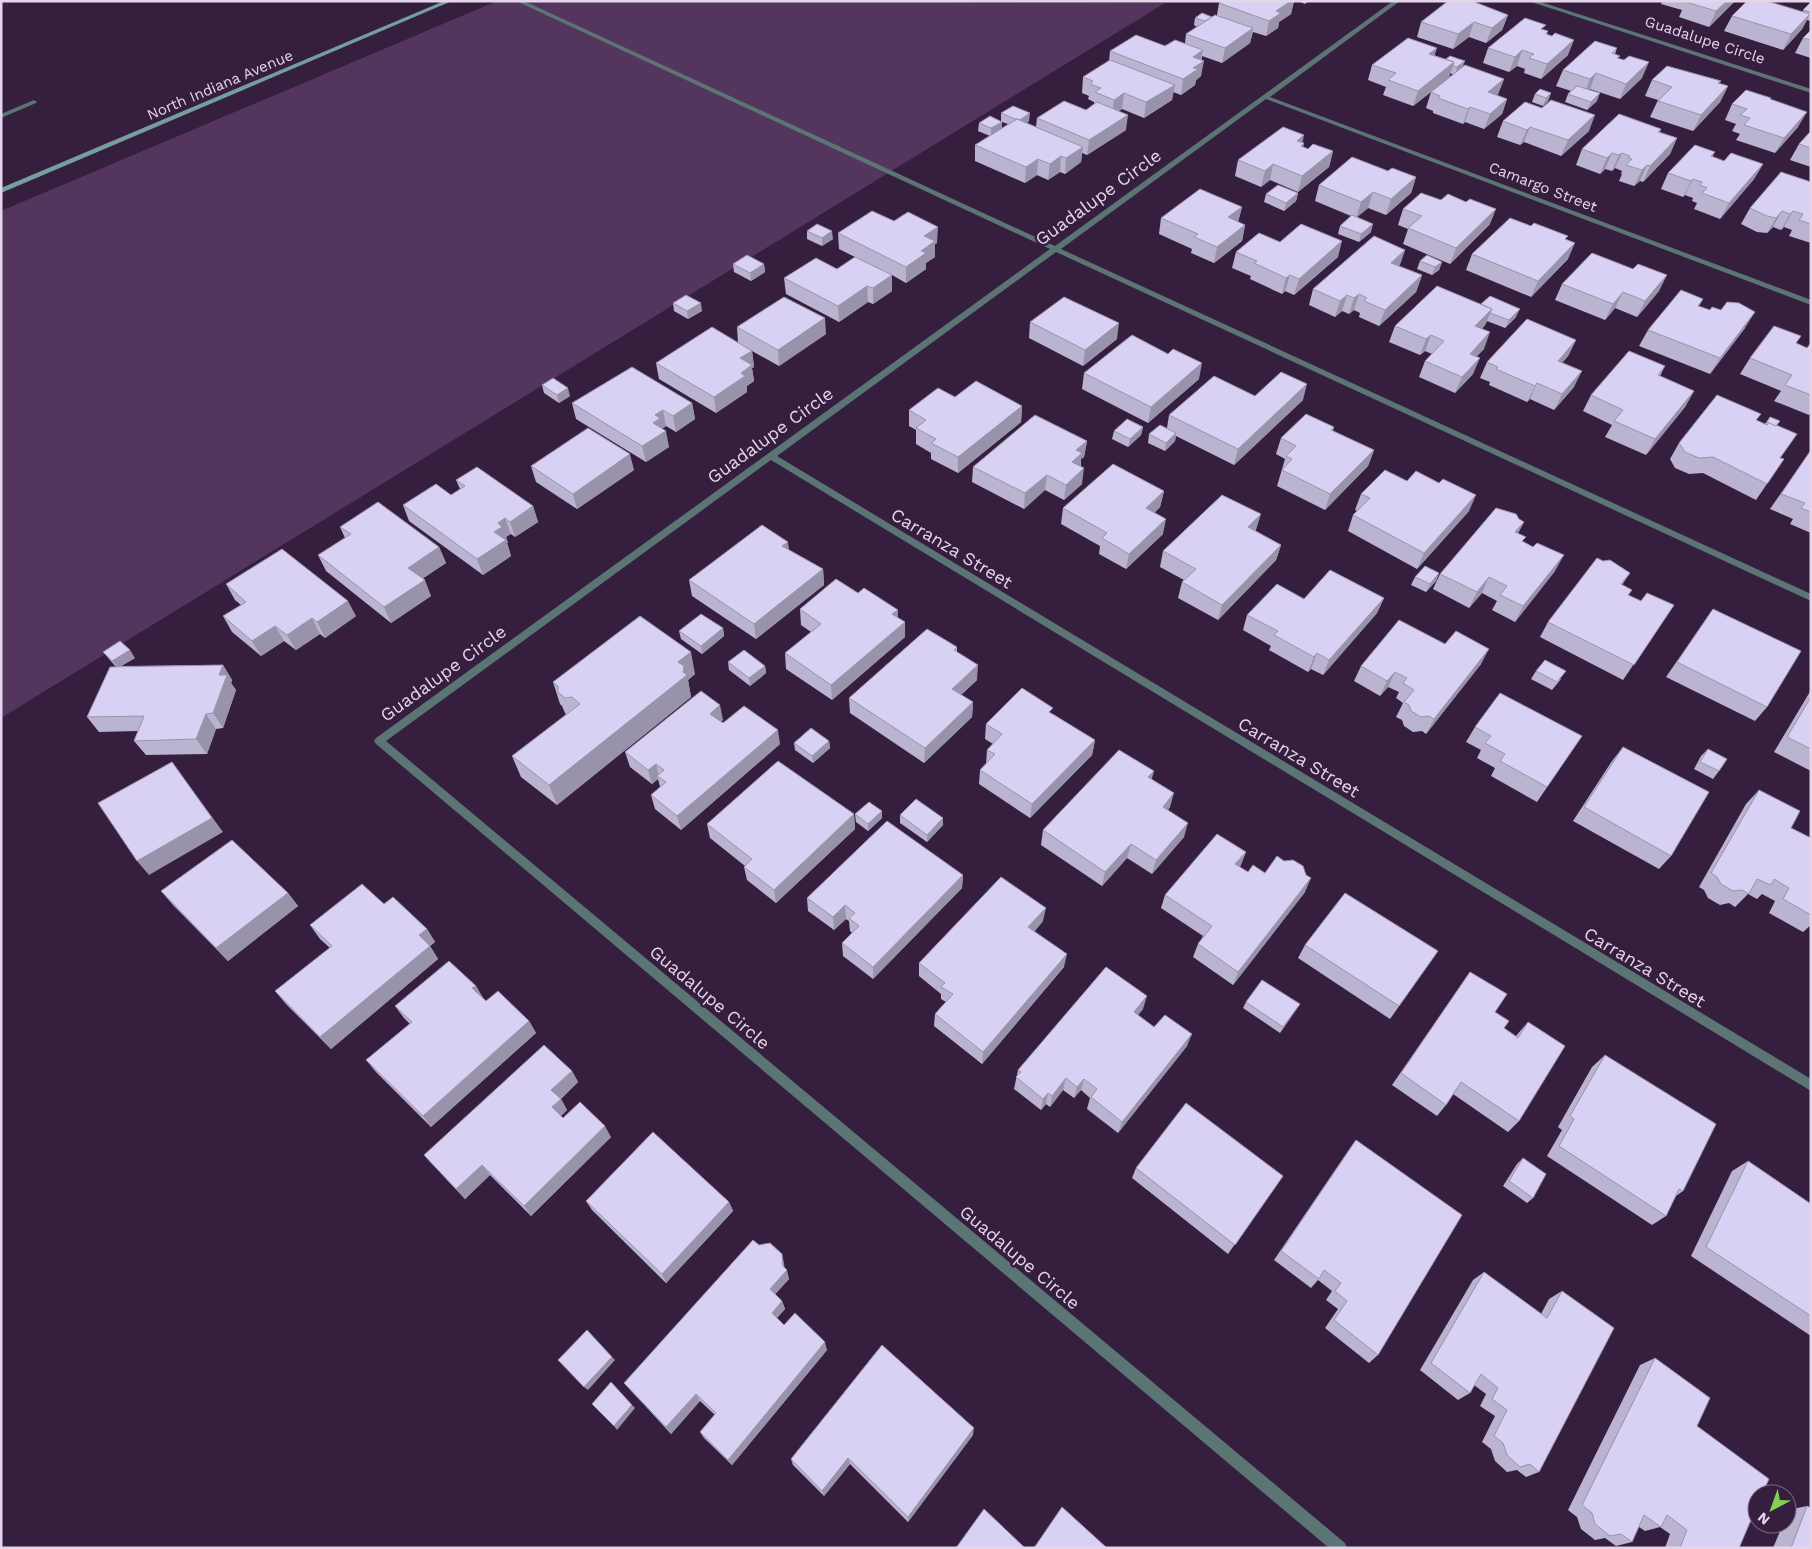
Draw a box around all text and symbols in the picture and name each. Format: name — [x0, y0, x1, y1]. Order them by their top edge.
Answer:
street label: Guadalupe Circle — [1643, 12, 1767, 68]
street label: North Indiana Avenue — [144, 46, 296, 124]
street label: Guadalupe Circle — [1031, 144, 1165, 250]
street label: Camargo Street — [1486, 158, 1600, 216]
street label: Guadalupe Circle — [703, 382, 837, 488]
street label: Carranza Street — [887, 503, 1017, 593]
street label: Guadalupe Circle — [376, 620, 510, 726]
street label: Carranza Street — [1234, 712, 1364, 802]
street label: Carranza Street — [1580, 922, 1710, 1012]
street label: Guadalupe Circle — [646, 941, 774, 1053]
street label: Guadalupe Circle — [956, 1201, 1084, 1313]
north arrow — [1747, 1484, 1797, 1534]
text: N — [1754, 1509, 1773, 1528]

